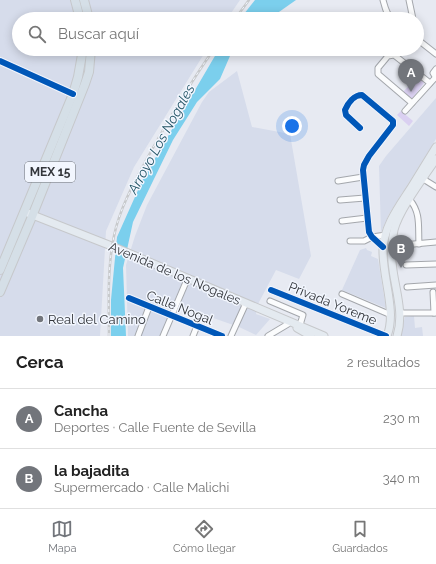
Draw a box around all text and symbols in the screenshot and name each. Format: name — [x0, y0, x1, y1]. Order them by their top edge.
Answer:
search box — [12, 12, 424, 56]
icon: search — [26, 23, 48, 45]
text: Buscar aquí — [58, 25, 139, 43]
pin: A — [398, 59, 424, 92]
water label: Arroyo Los Nogales — [124, 81, 198, 197]
your location — [282, 116, 302, 136]
road number: MEX 15 — [25, 162, 75, 182]
pin: B — [388, 235, 414, 268]
street label: Avenida de los Nogales — [107, 239, 243, 308]
street label: Privada Yoreme — [286, 279, 380, 328]
street label: Calle Nogal — [144, 287, 216, 328]
place label: Real del Camino — [48, 312, 146, 327]
marker: Real del Camino — [35, 314, 45, 324]
text: Cerca — [16, 352, 64, 372]
text: 2 resultados — [347, 355, 420, 370]
text: Cancha — [54, 402, 108, 420]
text: A — [25, 411, 33, 426]
text: 230 m — [383, 411, 420, 426]
text: Deportes · Calle Fuente de Sevilla — [54, 420, 256, 435]
text: la bajadita — [54, 462, 129, 480]
text: B — [25, 471, 33, 486]
text: 340 m — [383, 471, 420, 486]
text: Supermercado · Calle Malichi — [54, 480, 229, 495]
tab: Mapa — [48, 518, 77, 555]
tab: Cómo llegar — [173, 518, 236, 555]
tab: Guardados — [332, 518, 388, 555]

